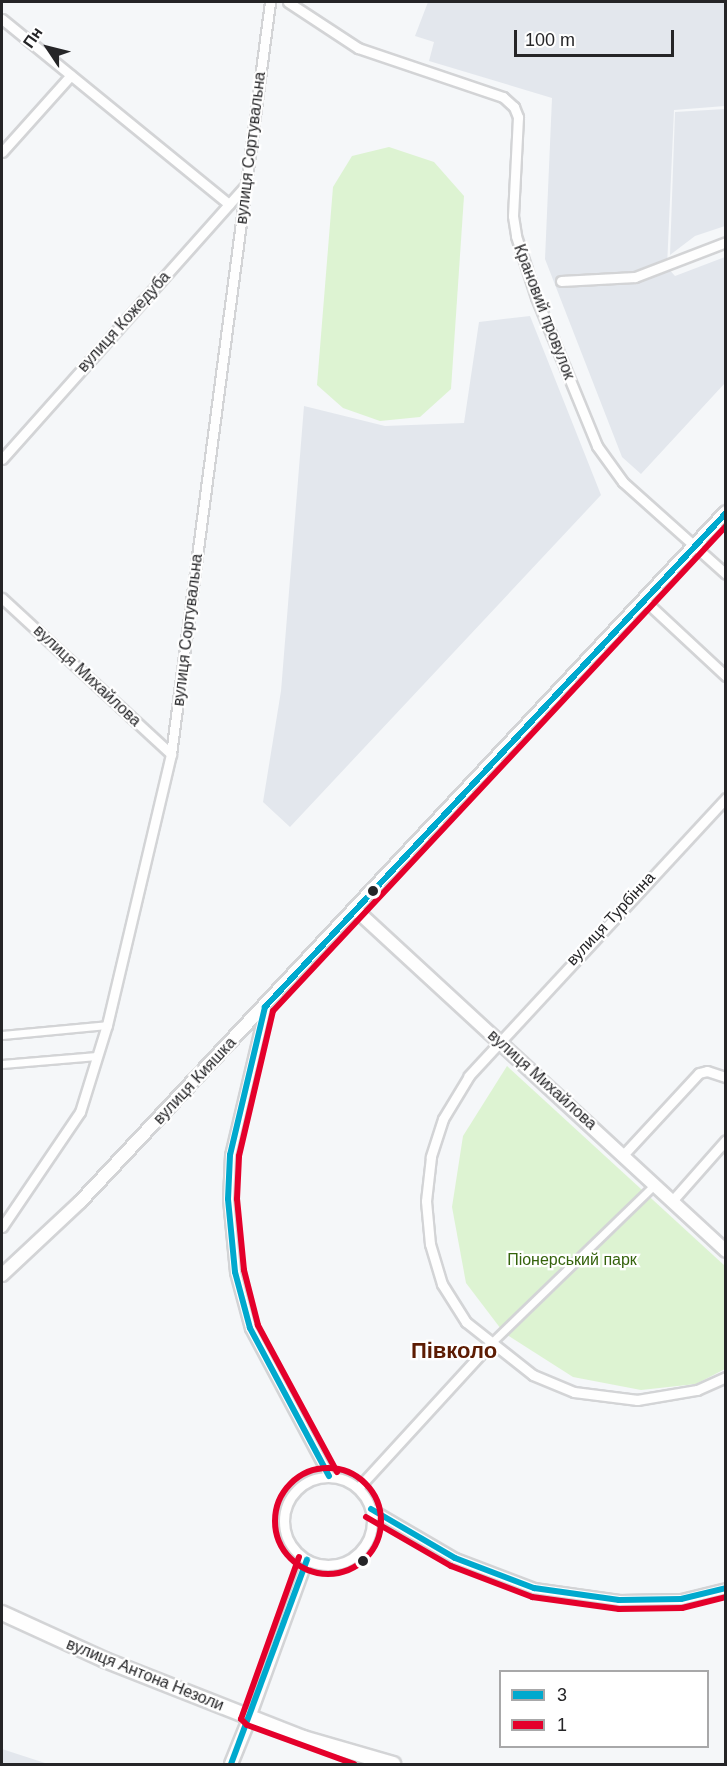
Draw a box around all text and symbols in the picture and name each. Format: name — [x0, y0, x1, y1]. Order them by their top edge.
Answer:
north arrow — [18, 18, 78, 78]
scale bar — [517, 18, 678, 56]
text: Пн — [20, 24, 46, 51]
text: 100 m — [525, 30, 575, 50]
street label: вулиця Сортувальна — [232, 71, 270, 225]
street label: Крановий провулок — [509, 242, 579, 382]
street label: вулиця Кожедуба — [74, 268, 174, 376]
street label: вулиця Сортувальна — [169, 553, 207, 707]
street label: вулиця Михайлова — [29, 621, 145, 731]
street label: вулиця Турбінна — [563, 868, 659, 970]
unlabelled marker — [367, 885, 379, 897]
street label: вулиця Михайлова — [484, 1026, 600, 1134]
street label: вулиця Кияшка — [150, 1033, 240, 1129]
park label: Піонерський парк — [507, 1250, 637, 1270]
district label: Півколо — [411, 1338, 497, 1364]
unlabelled marker — [357, 1555, 369, 1567]
street label: вулиця Антона Незоли — [63, 1635, 227, 1715]
legend — [499, 1670, 709, 1748]
text: 3 — [557, 1685, 567, 1705]
text: 1 — [557, 1715, 567, 1735]

